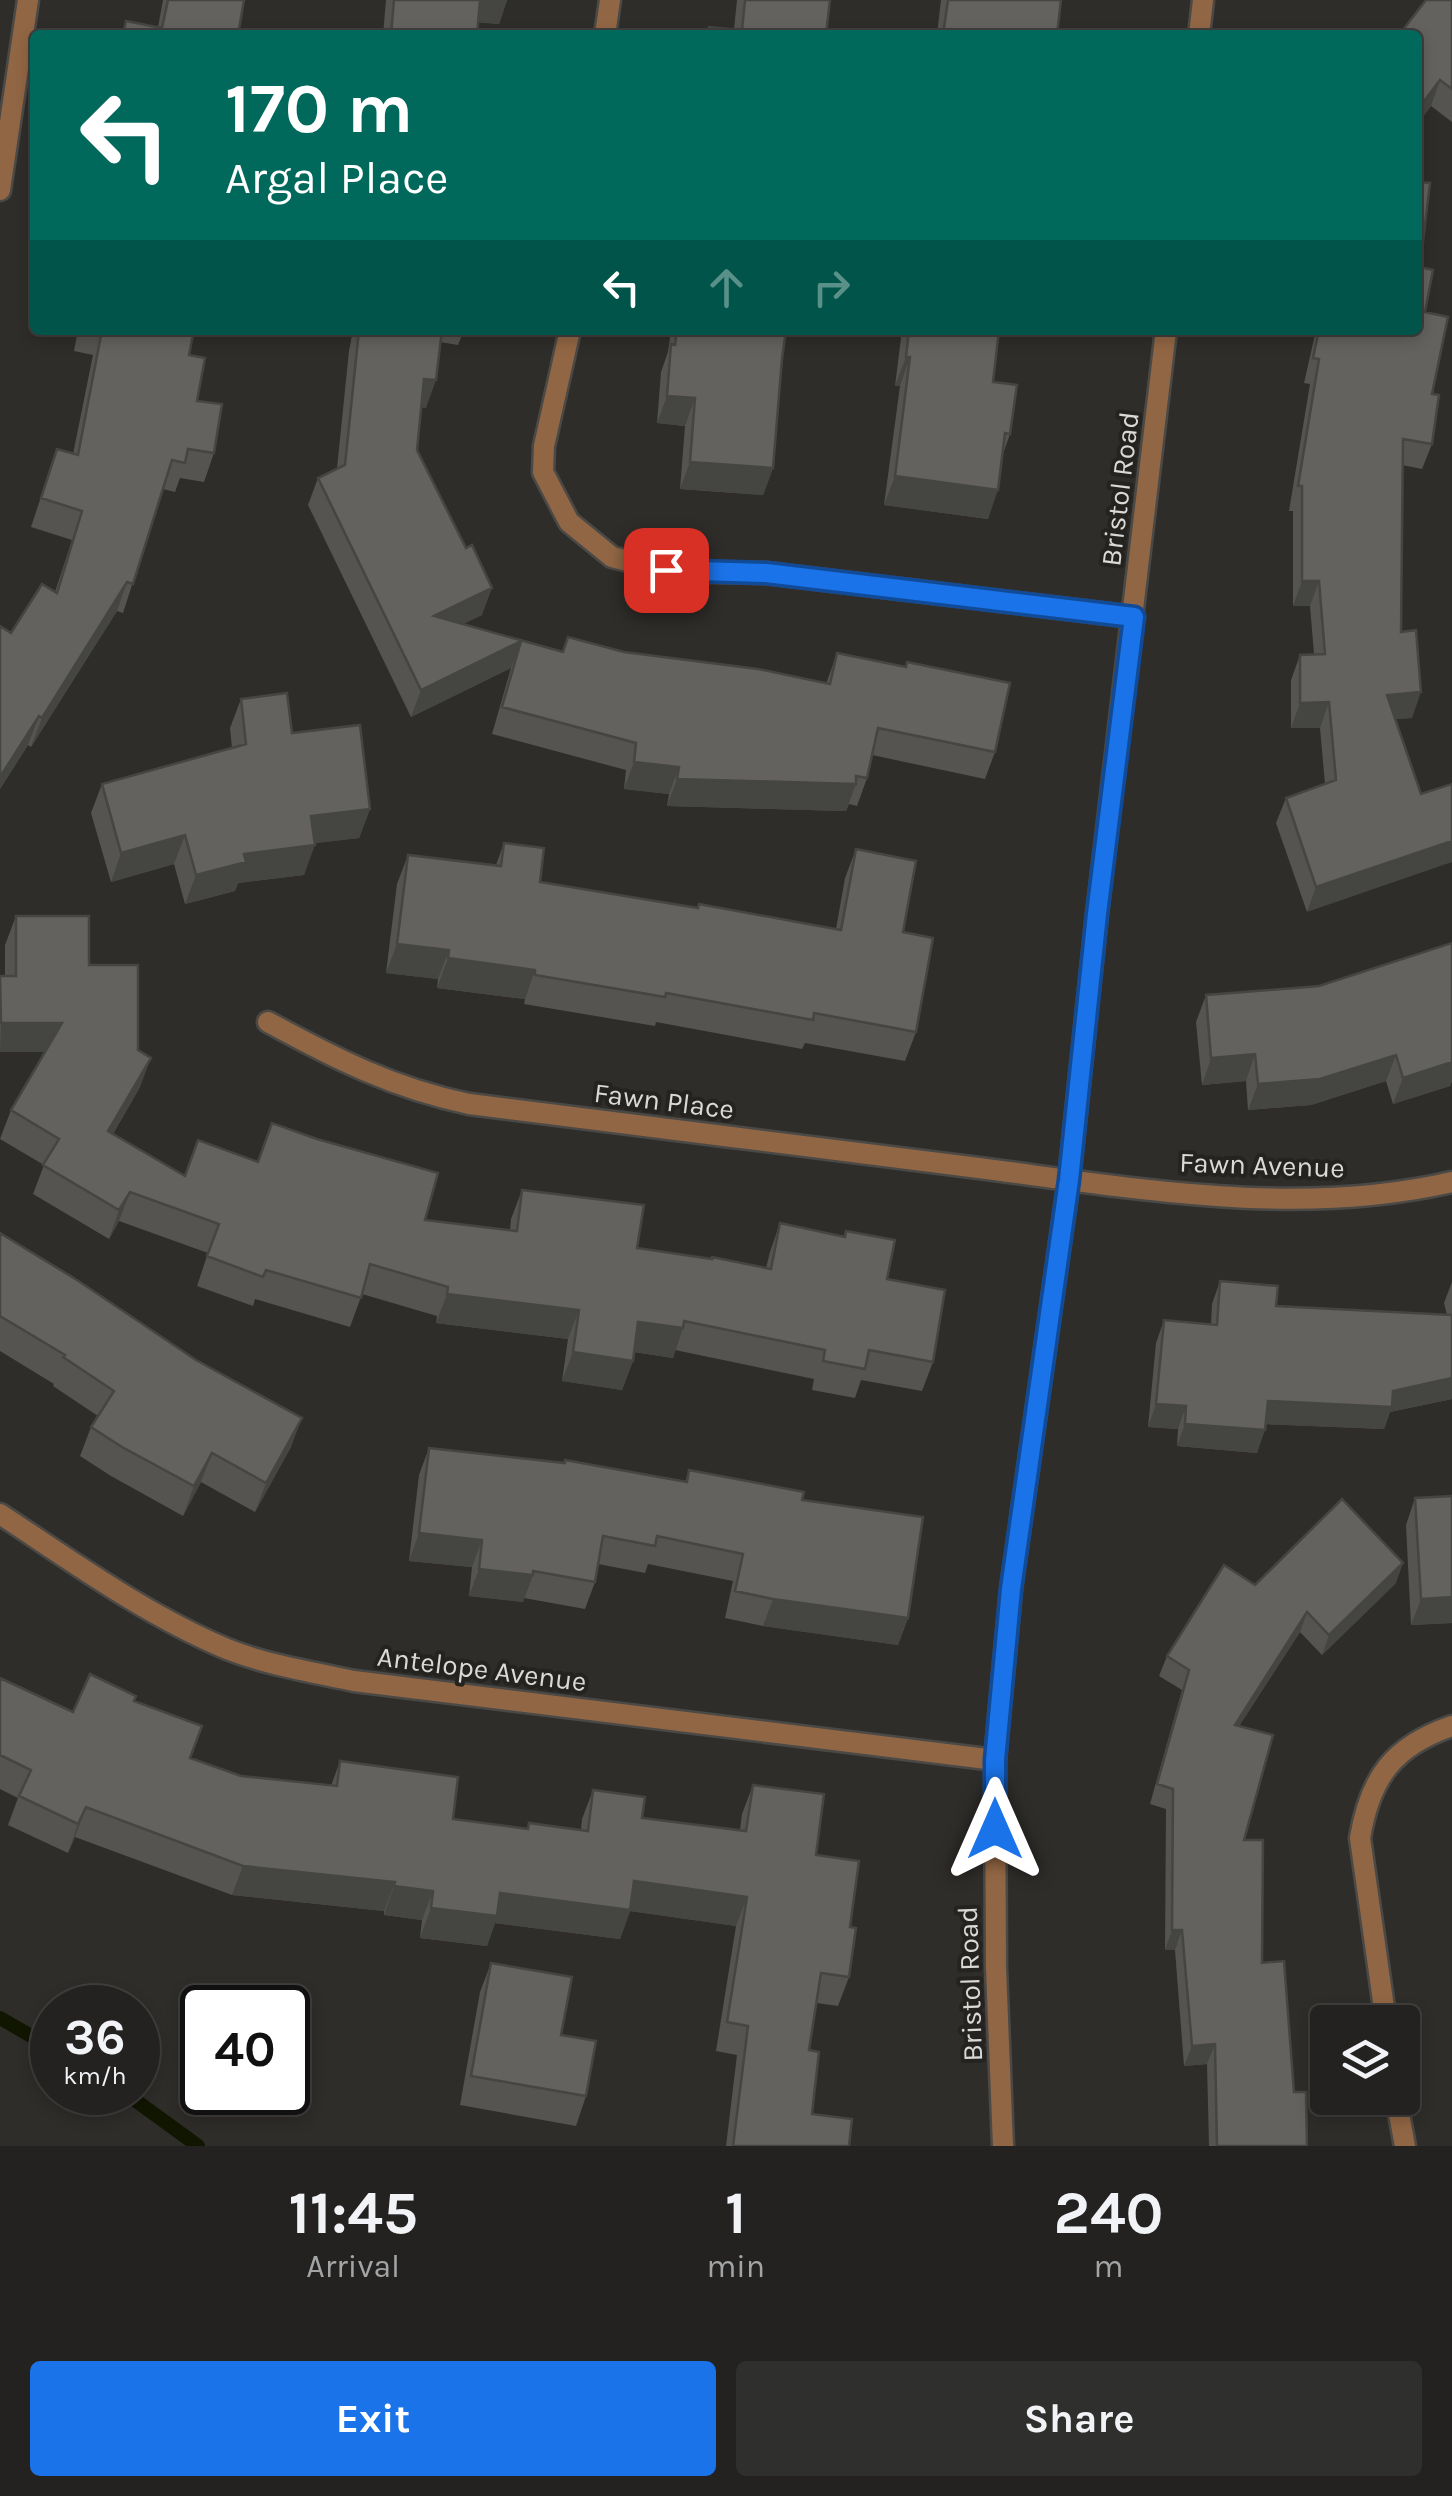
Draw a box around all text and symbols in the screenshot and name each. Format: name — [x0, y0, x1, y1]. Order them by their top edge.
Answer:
text: 170 m — [225, 68, 413, 150]
icon: left — [60, 70, 190, 200]
text: Argal Place — [225, 152, 448, 204]
icon: left — [594, 260, 649, 315]
icon: ahead — [699, 260, 754, 315]
icon: right — [804, 260, 859, 315]
street label: Bristol Road — [1094, 410, 1146, 568]
pin — [624, 528, 709, 613]
icon: arrive — [639, 543, 694, 598]
street label: Fawn Place — [592, 1076, 736, 1126]
street label: Fawn Avenue — [1179, 1146, 1345, 1184]
street label: Antelope Avenue — [375, 1640, 589, 1698]
position arrow — [943, 1777, 1047, 1881]
street label: Bristol Road — [951, 1906, 989, 2062]
speed limit sign: 40 — [180, 1985, 310, 2115]
map controls — [1310, 2005, 1420, 2115]
button: layers — [1310, 2005, 1420, 2115]
text: 36 — [64, 2008, 126, 2067]
text: km/h — [63, 2061, 127, 2090]
text: 11:45 — [288, 2178, 418, 2248]
text: 1 — [725, 2178, 746, 2248]
text: 240 — [1054, 2178, 1164, 2248]
text: Arrival — [306, 2248, 400, 2285]
text: min — [706, 2248, 765, 2285]
text: m — [1094, 2248, 1124, 2285]
button: Exit — [30, 2361, 716, 2476]
button: Share — [736, 2361, 1422, 2476]

